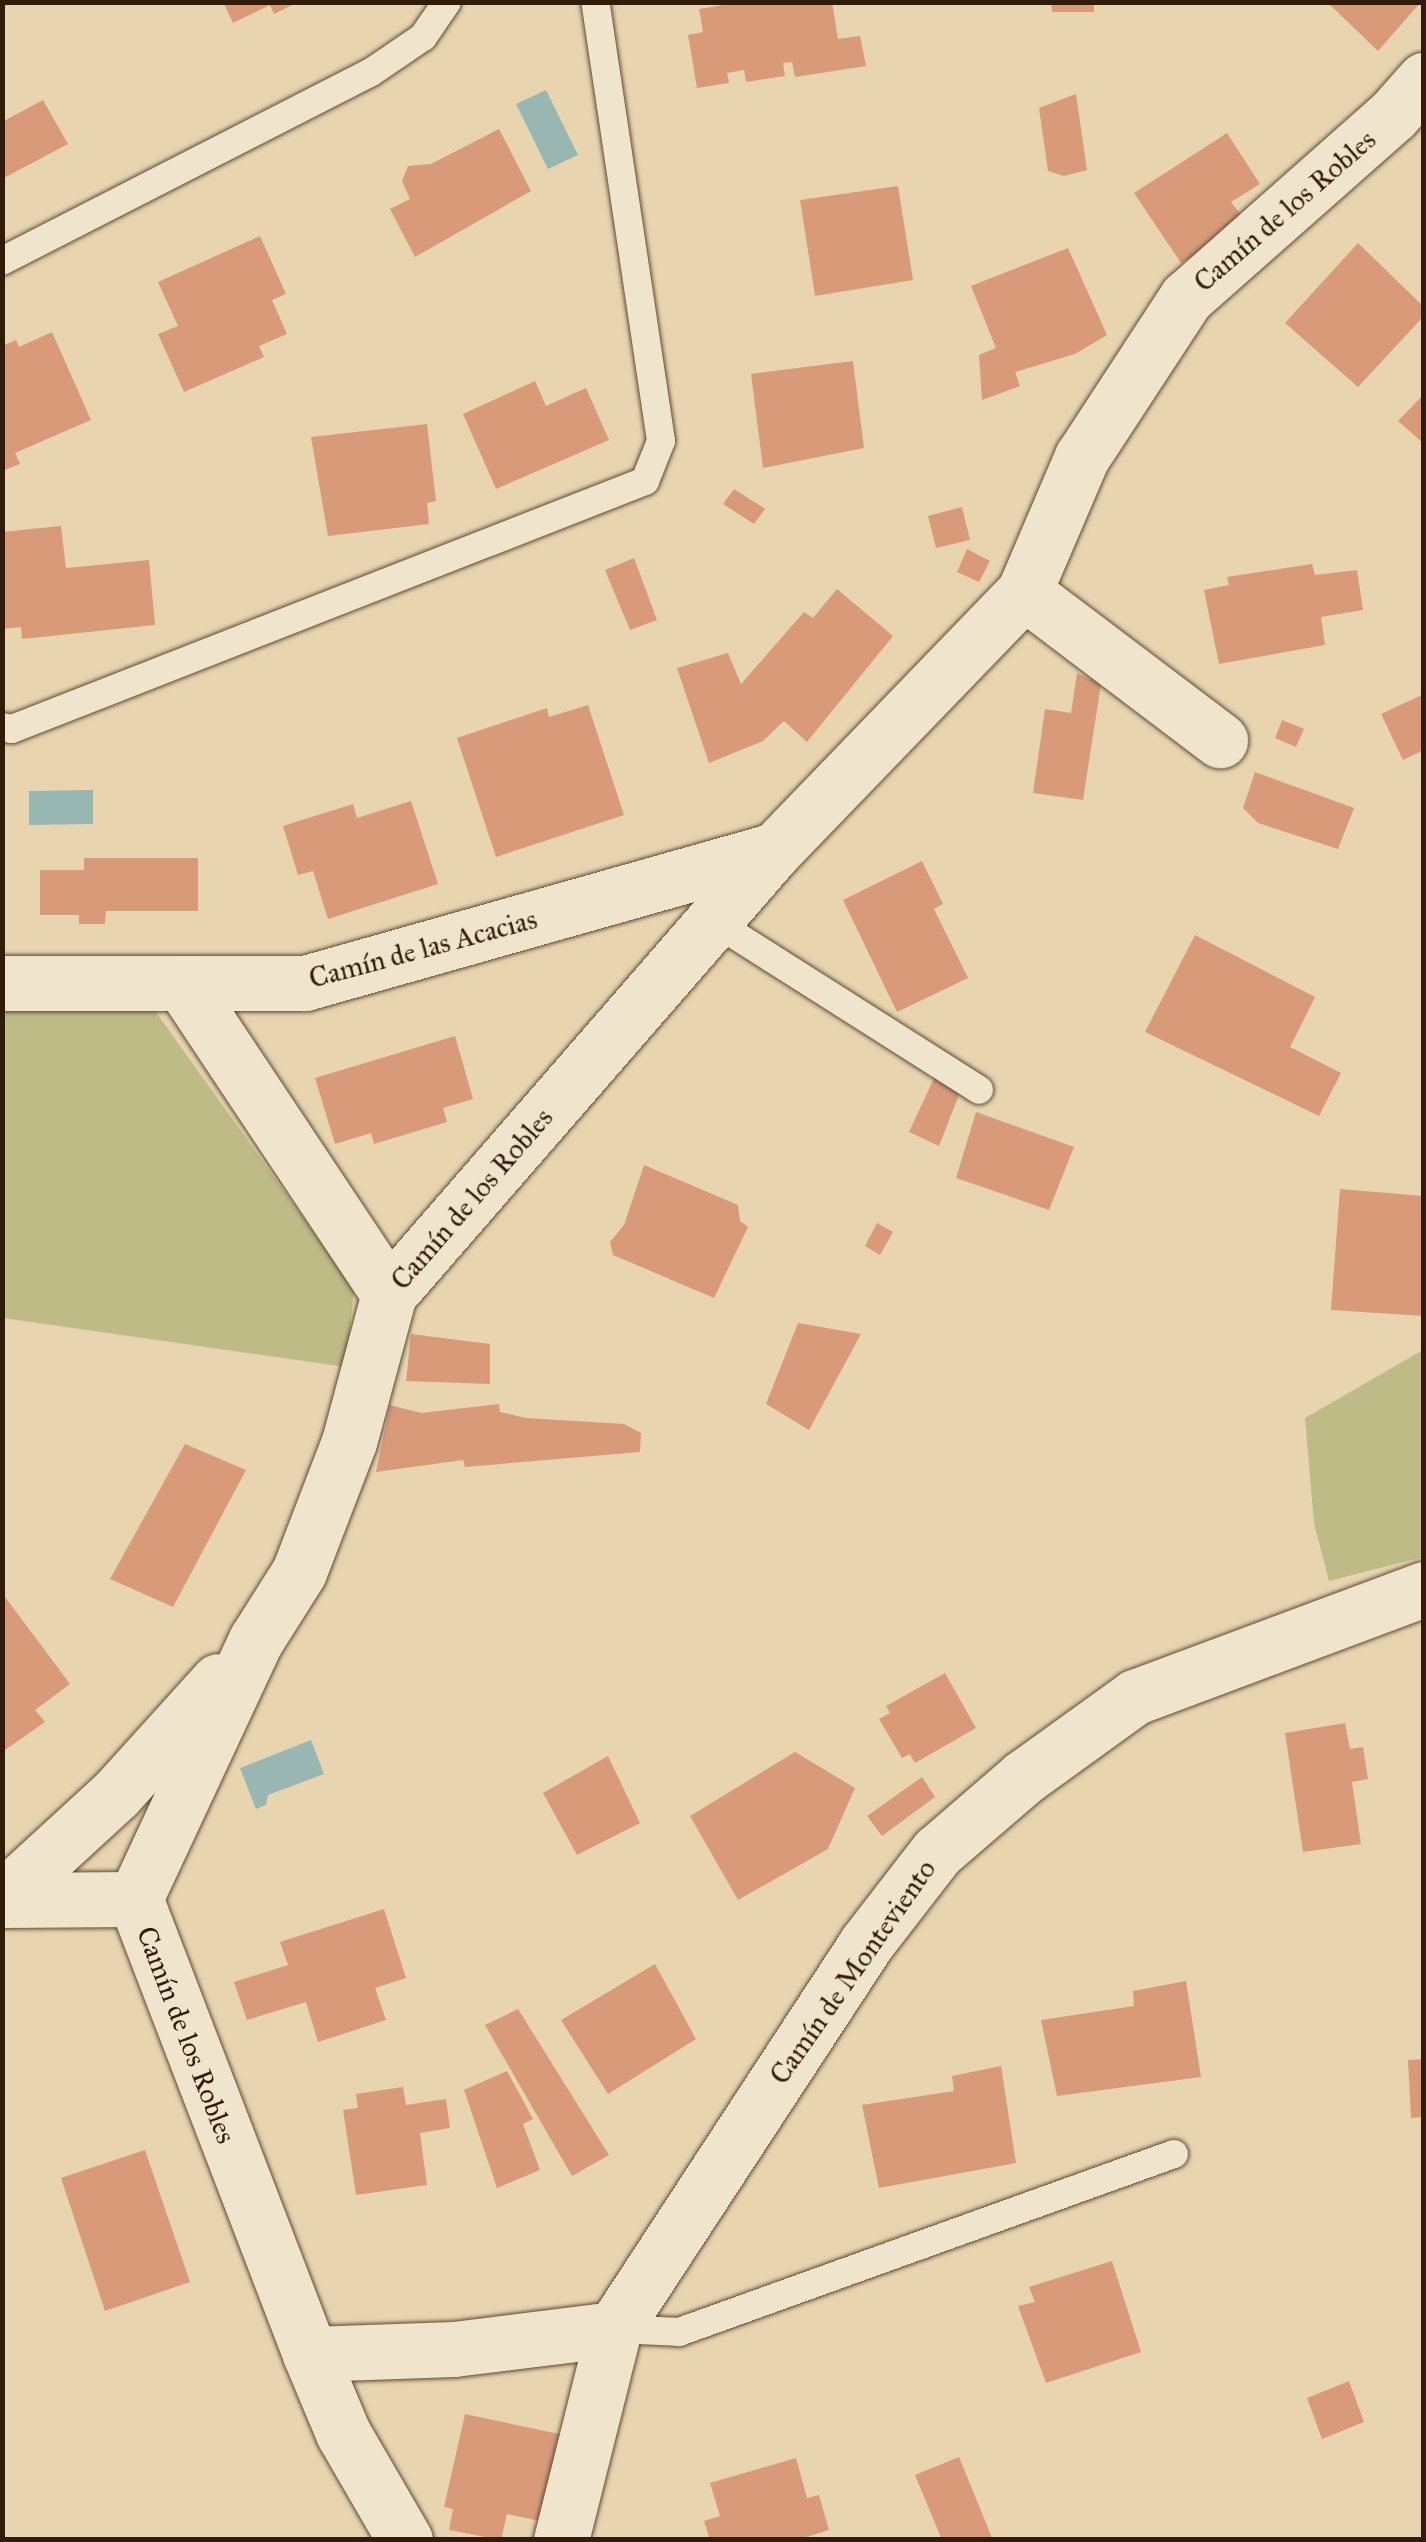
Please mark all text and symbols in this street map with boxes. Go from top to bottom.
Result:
street label: Camín de los Robles [1187,123,1383,299]
street label: Camín de las Acacias [305,902,541,996]
street label: Camín de los Robles [384,1101,560,1297]
street label: Camín de Monteviento [763,1853,943,2091]
street label: Camín de los Robles [129,1922,243,2148]

